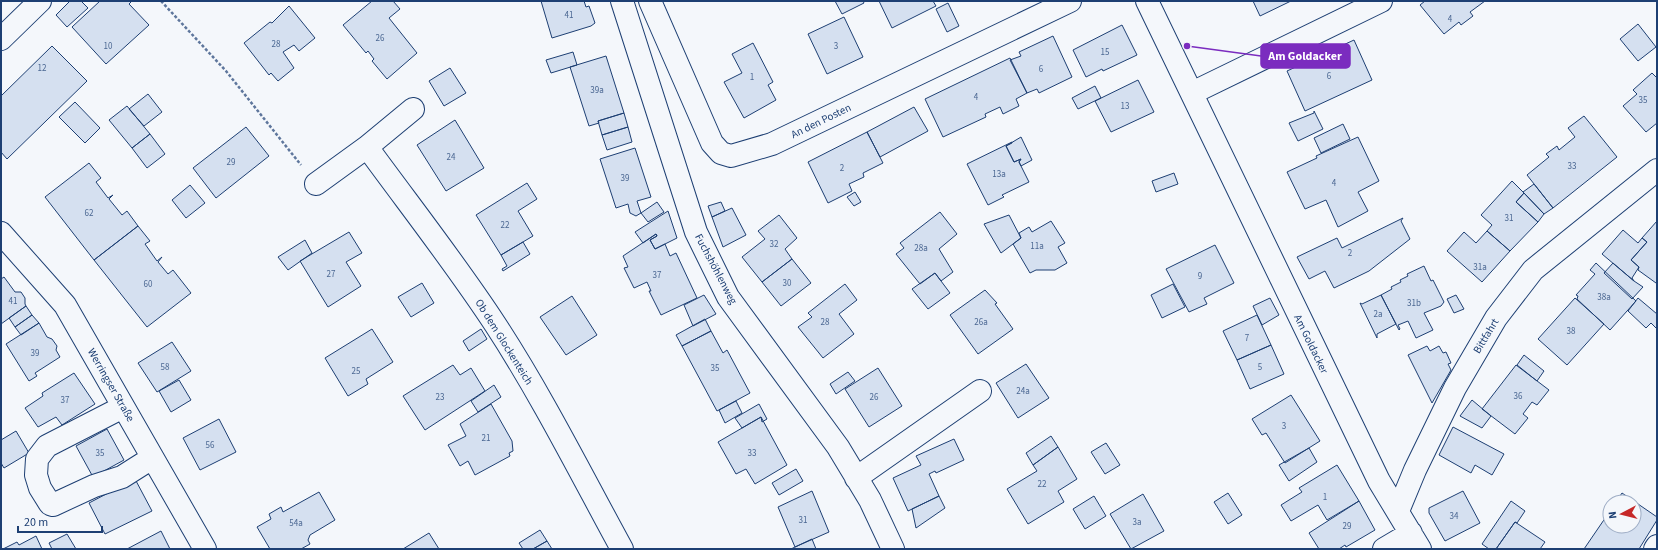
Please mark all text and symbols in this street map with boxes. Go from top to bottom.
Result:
house number: 41 [565,9,573,22]
house number: 4 [1448,13,1453,26]
house number: 26 [376,32,385,45]
house number: 28 [272,38,281,51]
house number: 10 [104,40,113,53]
house number: 3 [834,40,839,53]
callout: Am Goldacker [1261,44,1350,68]
house number: 15 [1101,46,1110,59]
text: Am Goldacker [1267,48,1342,65]
house number: 12 [38,62,47,75]
house number: 6 [1039,63,1044,76]
house number: 6 [1327,70,1332,83]
house number: 1 [750,71,754,84]
house number: 39a [590,84,604,97]
house number: 4 [974,91,979,104]
house number: 35 [1639,94,1648,107]
street label: An den Posten [788,100,854,142]
house number: 13 [1121,100,1130,113]
house number: 24 [447,151,456,164]
house number: 29 [227,156,236,169]
house number: 33 [1568,160,1577,173]
house number: 2 [840,162,845,175]
house number: 13a [992,168,1006,181]
house number: 39 [621,172,630,185]
house number: 4 [1332,177,1337,190]
house number: 62 [85,207,94,220]
house number: 31 [1505,212,1513,225]
house number: 22 [501,219,510,232]
street label: Fuchshöhlenweg [691,231,741,307]
house number: 32 [770,238,779,251]
house number: 11a [1030,240,1044,253]
house number: 28a [914,242,928,255]
house number: 2 [1348,247,1353,260]
house number: 31a [1473,261,1487,274]
house number: 27 [327,268,336,281]
house number: 37 [653,269,662,282]
house number: 9 [1198,270,1203,283]
house number: 30 [783,277,792,290]
house number: 60 [144,278,153,291]
house number: 38a [1597,291,1611,304]
house number: 41 [9,295,17,308]
street label: Ob dem Glockenteich [472,296,536,388]
house number: 31b [1407,297,1421,310]
house number: 2a [1373,308,1383,321]
street label: Am Goldacker [1290,312,1332,376]
street label: Bittfahrt [1470,315,1502,356]
house number: 28 [821,316,830,329]
house number: 26a [974,316,988,329]
house number: 38 [1567,325,1576,338]
house number: 7 [1245,332,1250,345]
street label: Werringser Straße [84,346,138,425]
house number: 39 [31,347,40,360]
house number: 58 [161,361,170,374]
house number: 5 [1258,361,1263,374]
house number: 35 [711,362,720,375]
house number: 25 [352,365,361,378]
house number: 24a [1016,385,1030,398]
house number: 36 [1514,390,1523,403]
house number: 23 [436,391,445,404]
house number: 26 [870,391,879,404]
house number: 37 [61,394,70,407]
house number: 3 [1282,420,1287,433]
house number: 21 [482,432,490,445]
house number: 56 [206,439,215,452]
house number: 35 [96,447,105,460]
house number: 33 [748,447,757,460]
house number: 22 [1038,478,1047,491]
house number: 1 [1323,491,1327,504]
north arrow [1602,494,1642,534]
scale bar [18,508,102,534]
house number: 34 [1450,510,1459,523]
text: N [1605,511,1620,520]
text: 20 m [24,514,48,531]
house number: 31 [799,514,807,527]
house number: 3a [1132,516,1142,529]
house number: 54a [289,517,303,530]
house number: 29 [1343,520,1352,533]

